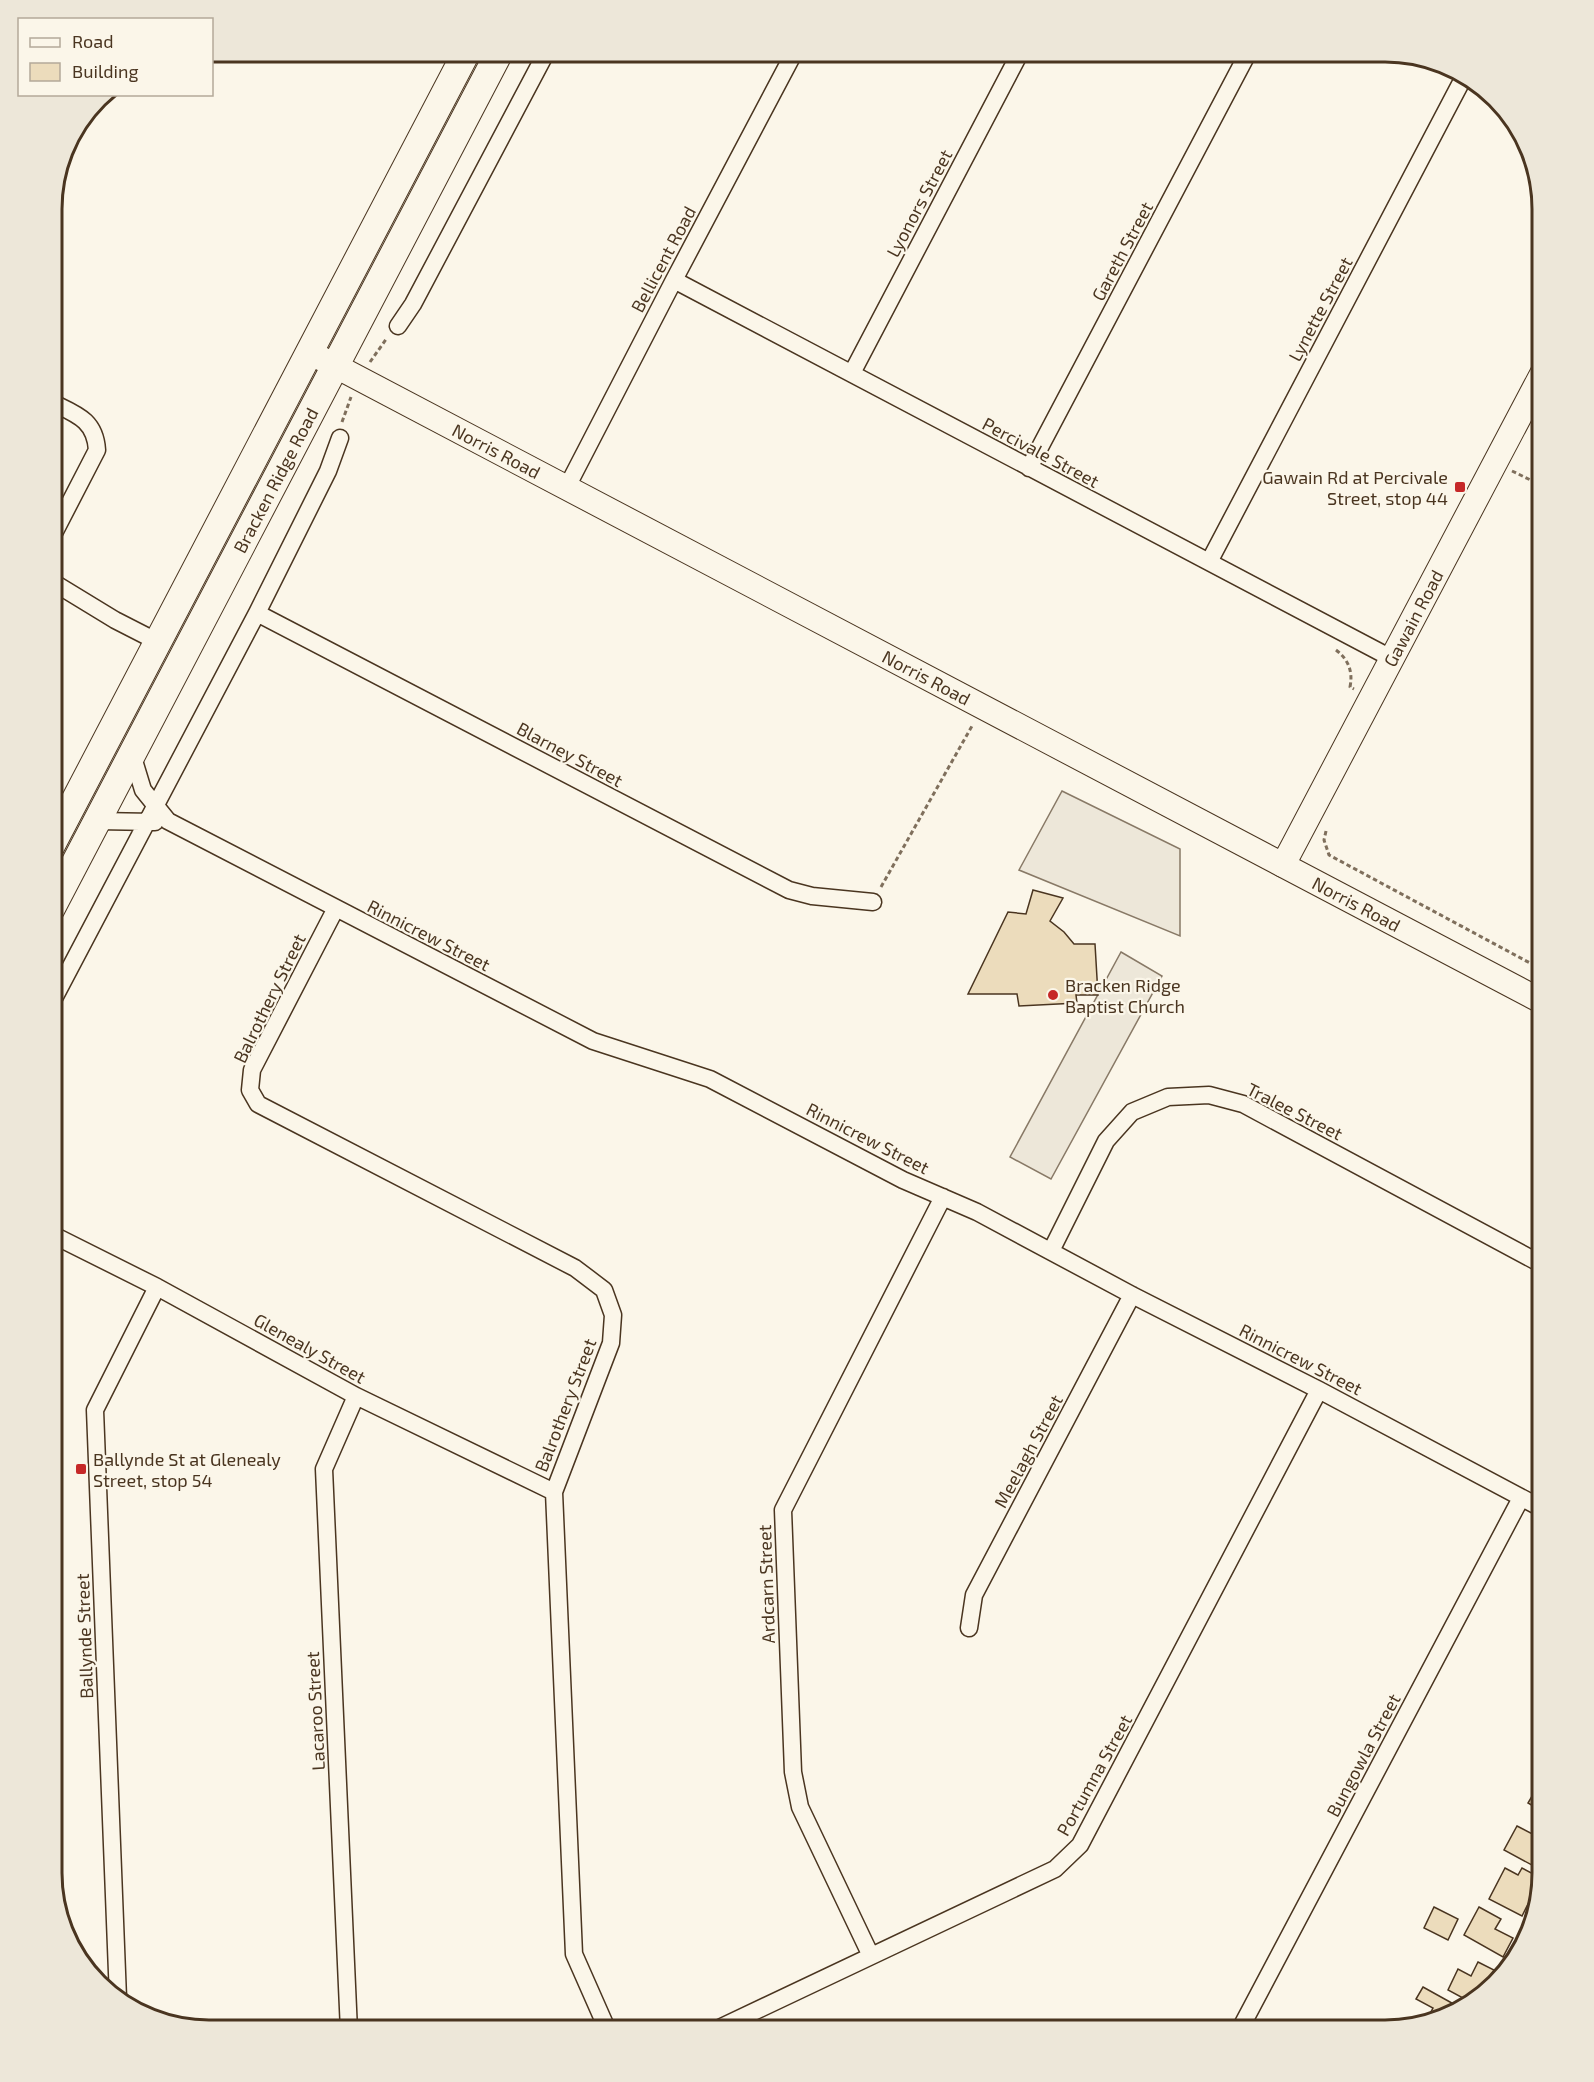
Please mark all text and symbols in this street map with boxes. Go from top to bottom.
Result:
legend [18,18,213,96]
text: Road [72,30,113,52]
text: Building [72,60,139,82]
street label: Lyonors Street [881,145,957,261]
street label: Gareth Street [1087,198,1157,304]
street label: Bellicent Road [626,202,700,316]
street label: Lynette Street [1283,253,1357,365]
street label: Bracken Ridge Road [228,404,323,557]
street label: Percivale Street [979,412,1103,492]
street label: Norris Road [449,419,544,483]
place label: Gawain Rd at Percivale Street, stop 44 [1262,466,1448,509]
marker: Gawain Rd at Percivale Street, stop 44 [1453,480,1467,494]
street label: Gawain Road [1379,566,1448,670]
street label: Norris Road [879,645,974,710]
street label: Blarney Street [513,717,627,791]
street label: Norris Road [1309,872,1404,936]
street label: Rinnicrew Street [364,895,494,975]
street label: Balrothery Street [228,930,310,1066]
place label: Bracken Ridge Baptist Church [1065,974,1185,1017]
marker: Bracken Ridge Baptist Church [1046,988,1060,1002]
street label: Tralee Street [1243,1077,1347,1145]
street label: Rinnicrew Street [803,1098,933,1178]
street label: Glenealy Street [250,1308,370,1388]
street label: Rinnicrew Street [1236,1319,1366,1399]
street label: Balrothery Street [529,1335,601,1475]
street label: Meelagh Street [989,1391,1067,1511]
place label: Ballynde St at Glenealy Street, stop 54 [93,1448,281,1491]
marker: Ballynde St at Glenealy Street, stop 54 [74,1462,88,1476]
street label: Ardcarn Street [753,1524,779,1644]
street label: Ballynde Street [71,1573,97,1699]
street label: Lacaroo Street [301,1651,329,1771]
street label: Bungowla Street [1321,1690,1405,1820]
street label: Portumna Street [1052,1710,1136,1839]

